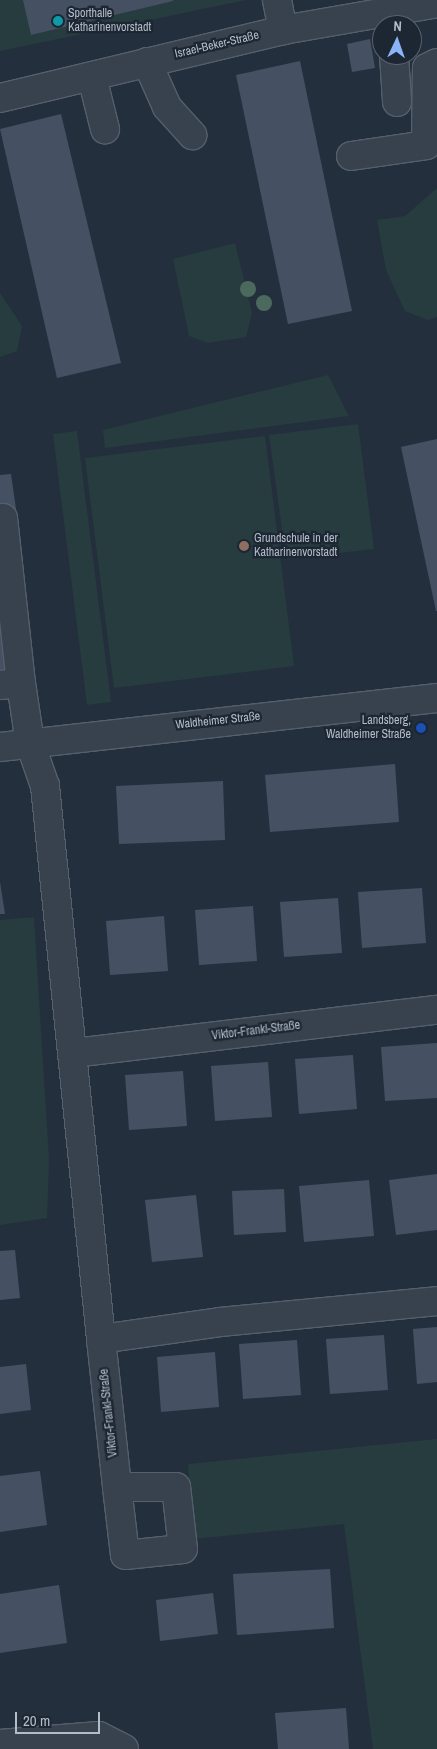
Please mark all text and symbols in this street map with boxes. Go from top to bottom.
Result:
place label: Sporthalle Katharinenvorstadt [68,7,151,35]
marker: Sporthalle Katharinenvorstadt [52,15,64,27]
north arrow [372,15,422,65]
text: N [393,17,402,35]
street label: Israel-Beker-Straße [174,28,260,62]
place label: Grundschule in der Katharinenvorstadt [254,532,338,560]
marker: Grundschule in der Katharinenvorstadt [238,540,250,552]
street label: Waldheimer Straße [175,709,261,733]
place label: Landsberg, Waldheimer Straße [326,714,411,742]
marker: Landsberg, Waldheimer Straße [415,722,427,734]
street label: Viktor-Frankl-Straße [211,1018,301,1044]
street label: Viktor-Frankl-Straße [97,1368,121,1458]
scale bar [18,1702,102,1734]
text: 20 m [23,1710,50,1731]

